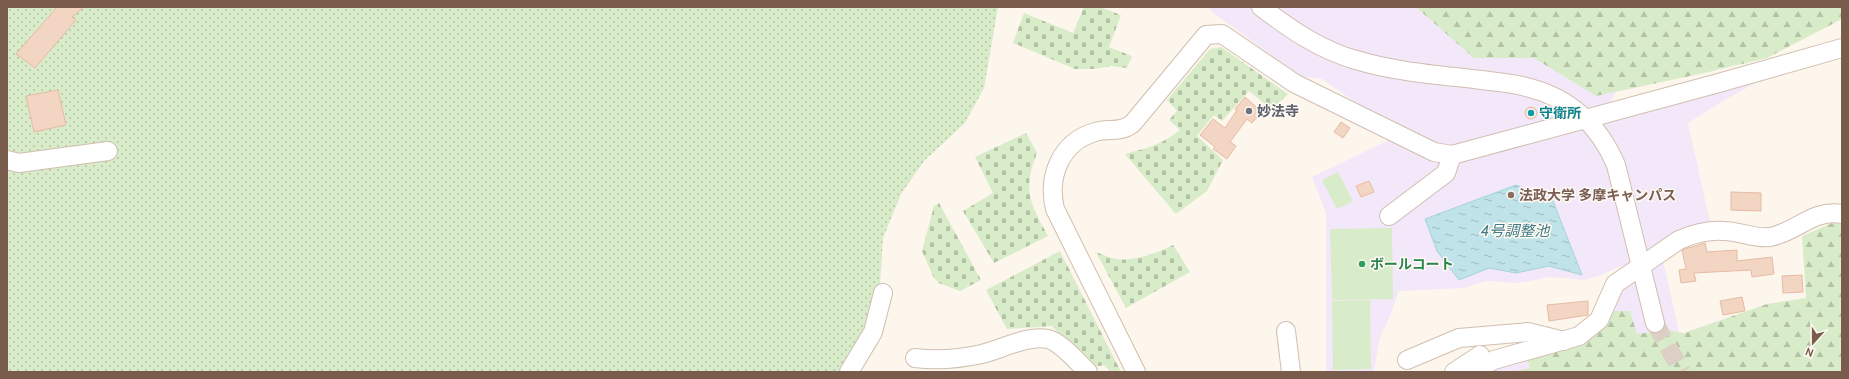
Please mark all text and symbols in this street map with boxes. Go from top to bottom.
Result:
place label: 妙法寺 [1257,102,1299,120]
place label: 守衛所 [1539,104,1581,122]
marker: 妙法寺 [1244,106,1254,116]
marker: 守衛所 [1526,108,1536,118]
place label: 法政大学 多摩キャンパス [1519,186,1676,204]
marker: 法政大学 多摩キャンパス [1506,190,1516,200]
water label: 4号調整池 [1480,222,1551,240]
place label: ボールコート [1370,255,1454,273]
marker: ボールコート [1357,259,1367,269]
north arrow [1793,323,1833,363]
text: N [1803,344,1816,360]

